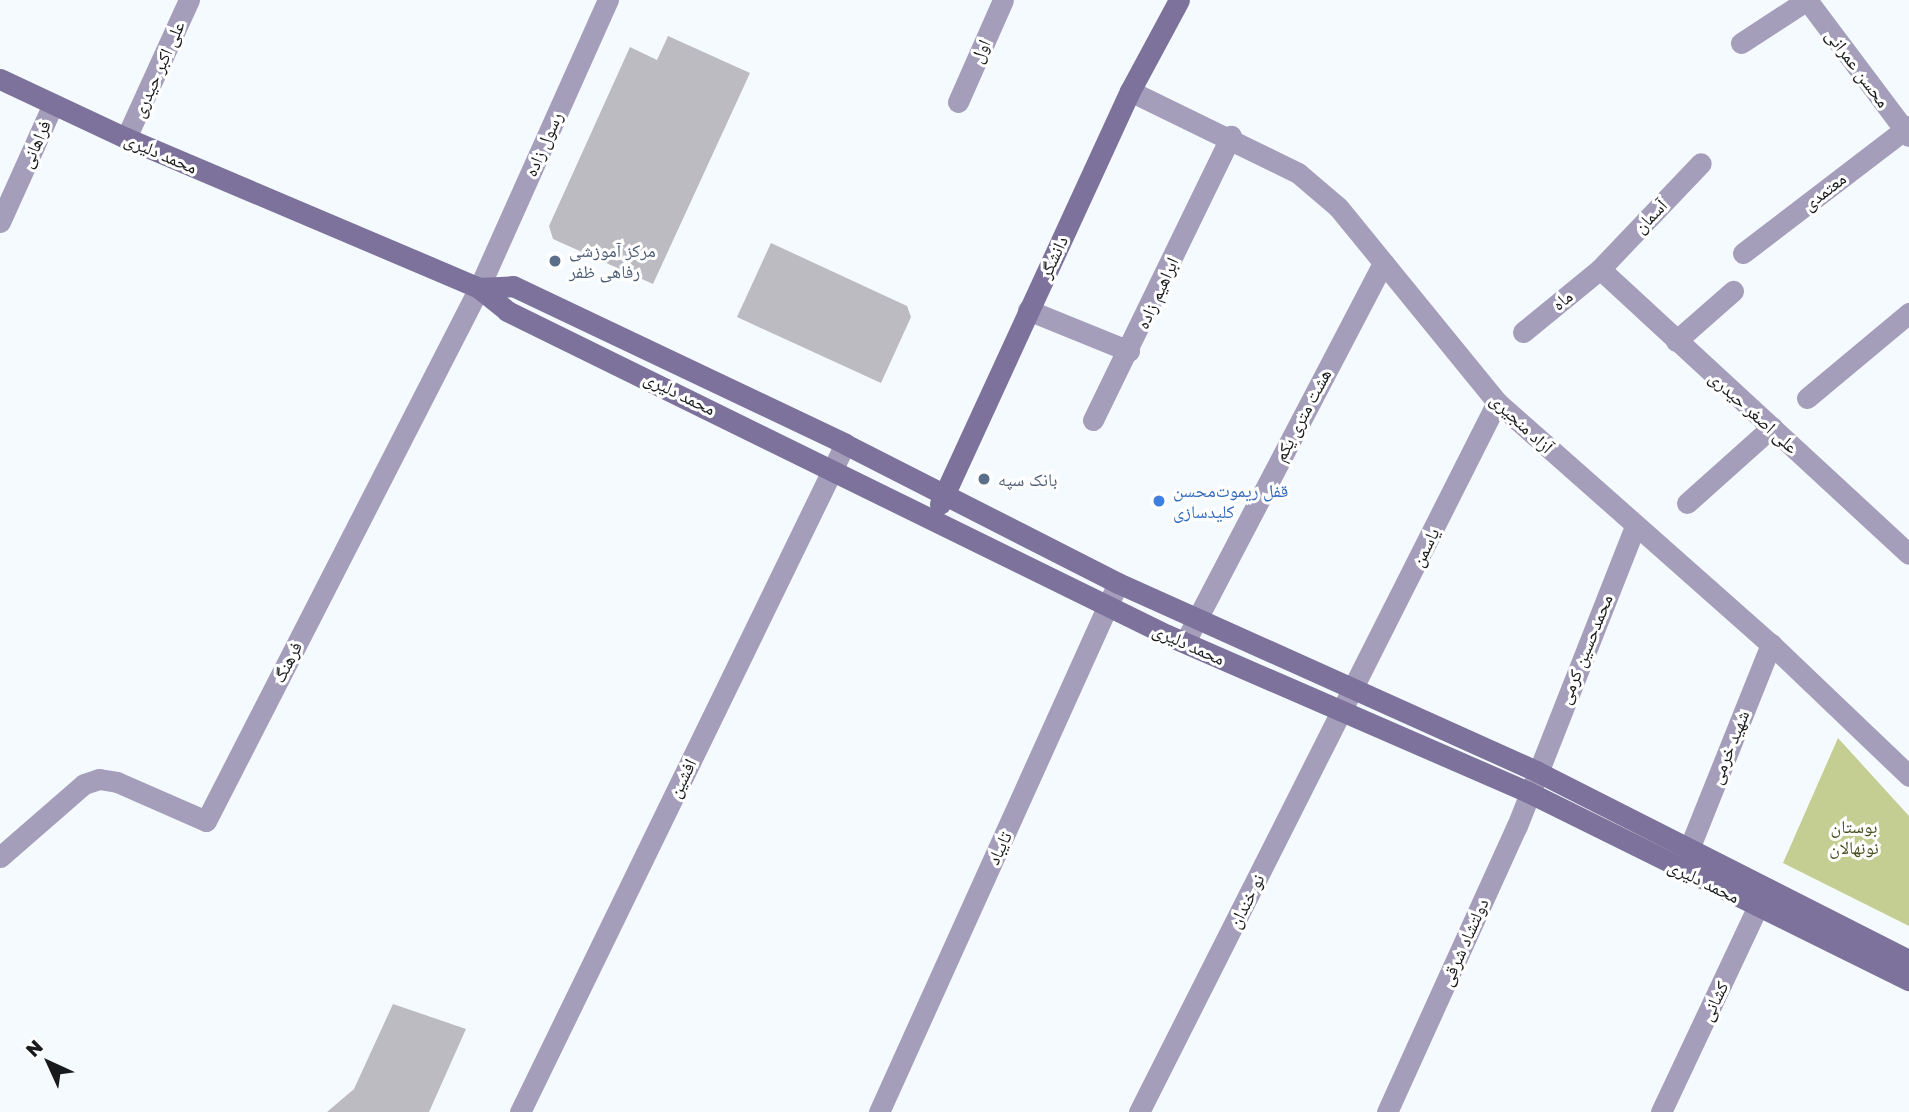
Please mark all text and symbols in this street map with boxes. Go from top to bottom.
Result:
street label: علی اکبر حیدری [127,17,189,121]
street label: محسن عمرانی [1822,25,1894,111]
street label: اول [965,36,995,66]
street label: رسول زاده [519,108,567,180]
street label: فراهانی [15,117,55,171]
street label: محمد دلیری [121,128,201,178]
street label: معتمدی [1798,167,1850,215]
street label: آسمان [1629,195,1671,237]
street label: دانشگر [1034,232,1072,282]
place label: مرکز آموزشی رفاهی ظفر [569,240,656,282]
marker: مرکز آموزشی رفاهی ظفر [547,253,563,269]
street label: ابراهیم زاده [1131,254,1183,332]
street label: ماه [1547,285,1577,315]
street label: هشت متری یکم [1269,365,1335,465]
street label: محمد دلیری [641,366,719,420]
street label: علی اصغر حیدری [1705,366,1803,458]
street label: آزاد منجیری [1486,389,1558,457]
place label: بانک سپه [998,468,1057,490]
marker: بانک سپه [976,471,992,487]
place label: قفل ریموت‌محسن کلیدسازی [1173,480,1288,522]
marker: قفل ریموت‌محسن کلیدسازی [1151,493,1167,509]
street label: یاسمن [1406,524,1444,570]
street label: محمدحسین کرمی [1553,591,1617,707]
street label: محمد دلیری [1150,619,1228,669]
street label: فرهنگ [268,638,306,686]
street label: شهید خرمی [1704,707,1754,787]
street label: افشین [663,755,701,801]
park label: بوستان نونهالان [1829,816,1879,858]
street label: تایباد [982,828,1016,868]
street label: محمد دلیری [1665,854,1743,908]
street label: نو خندان [1223,870,1269,932]
street label: دولتشاد شرقی [1435,895,1493,989]
street label: کشانی [1695,978,1733,1024]
north arrow [14,1028,84,1098]
text: N [21,1035,47,1061]

